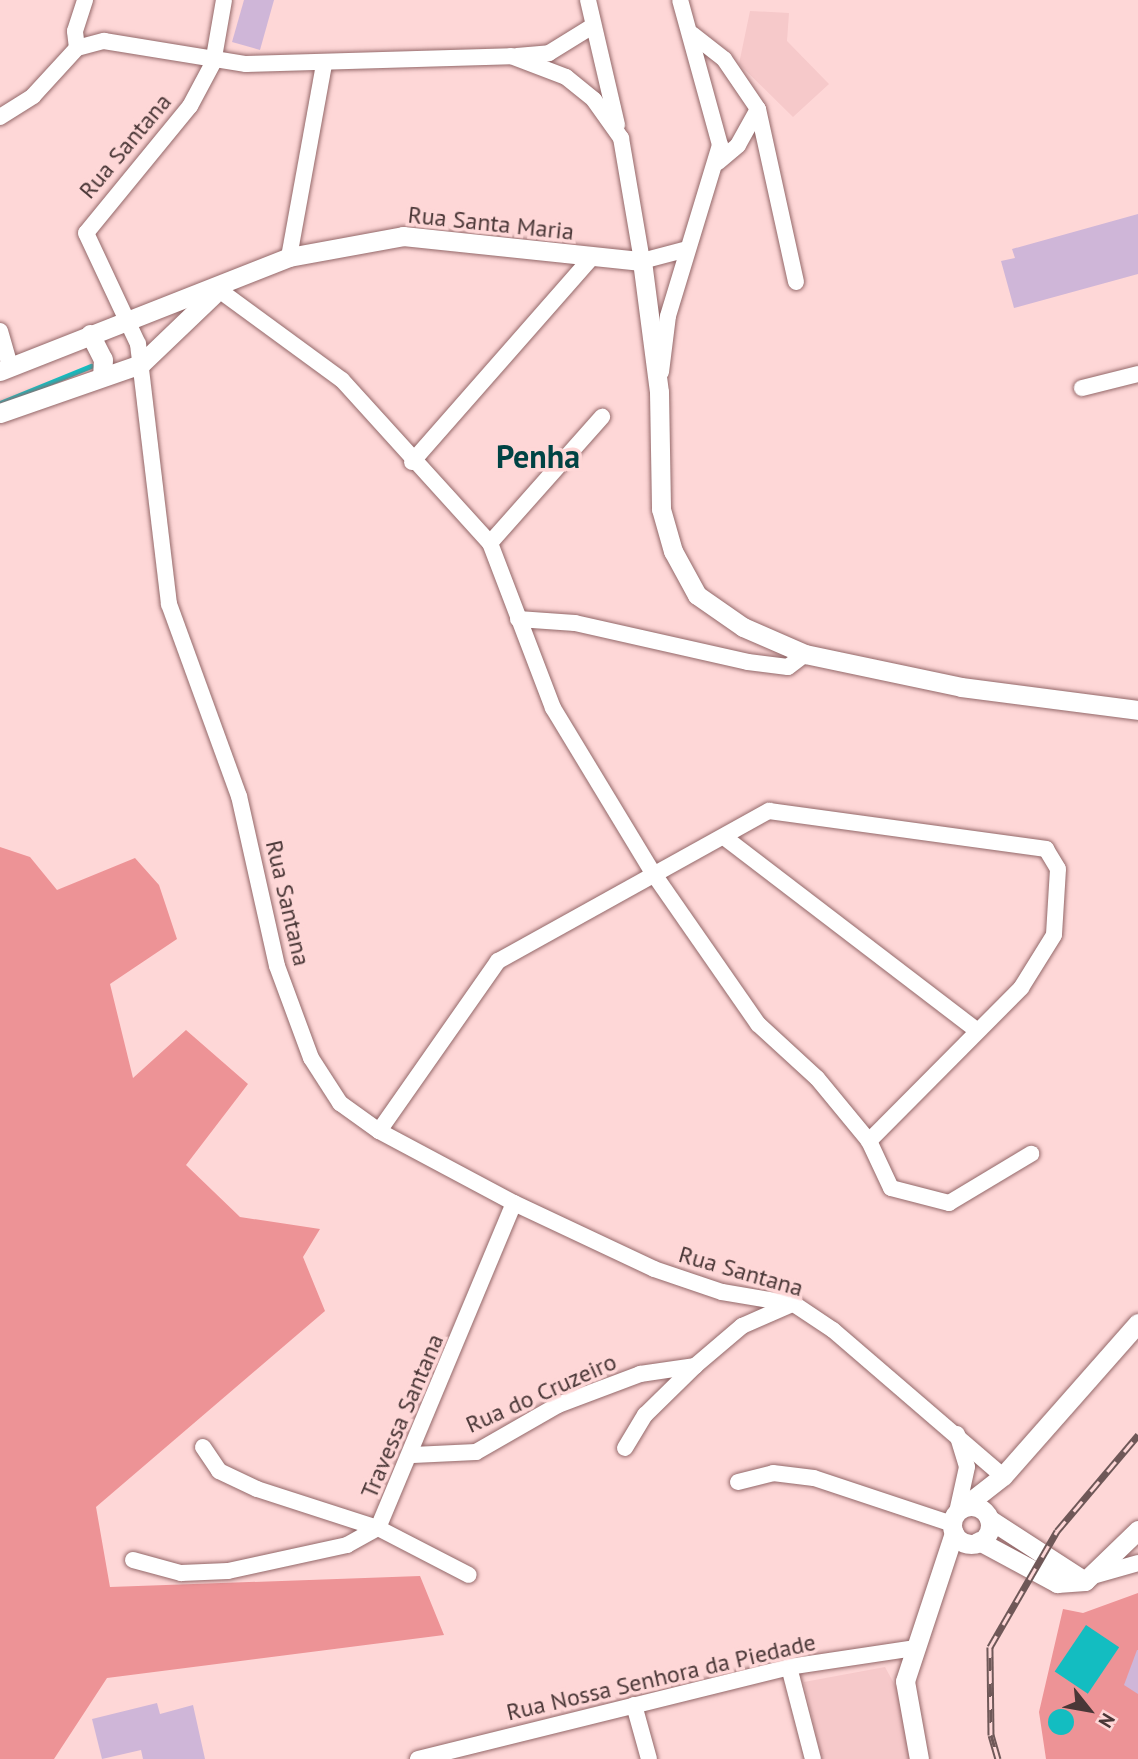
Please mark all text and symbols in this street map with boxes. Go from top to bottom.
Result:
street label: Rua Santana [73,88,177,204]
street label: Rua Santa Maria [407,200,575,246]
district label: Penha [496,437,580,475]
street label: Rua Santana [260,837,316,969]
street label: Rua Santana [675,1239,807,1303]
street label: Travessa Santana [354,1329,450,1503]
street label: Rua do Cruzeiro [461,1347,621,1439]
street label: Rua Nossa Senhora da Piedade [504,1627,818,1727]
north arrow [1054,1675,1124,1745]
text: N [1094,1709,1121,1732]

